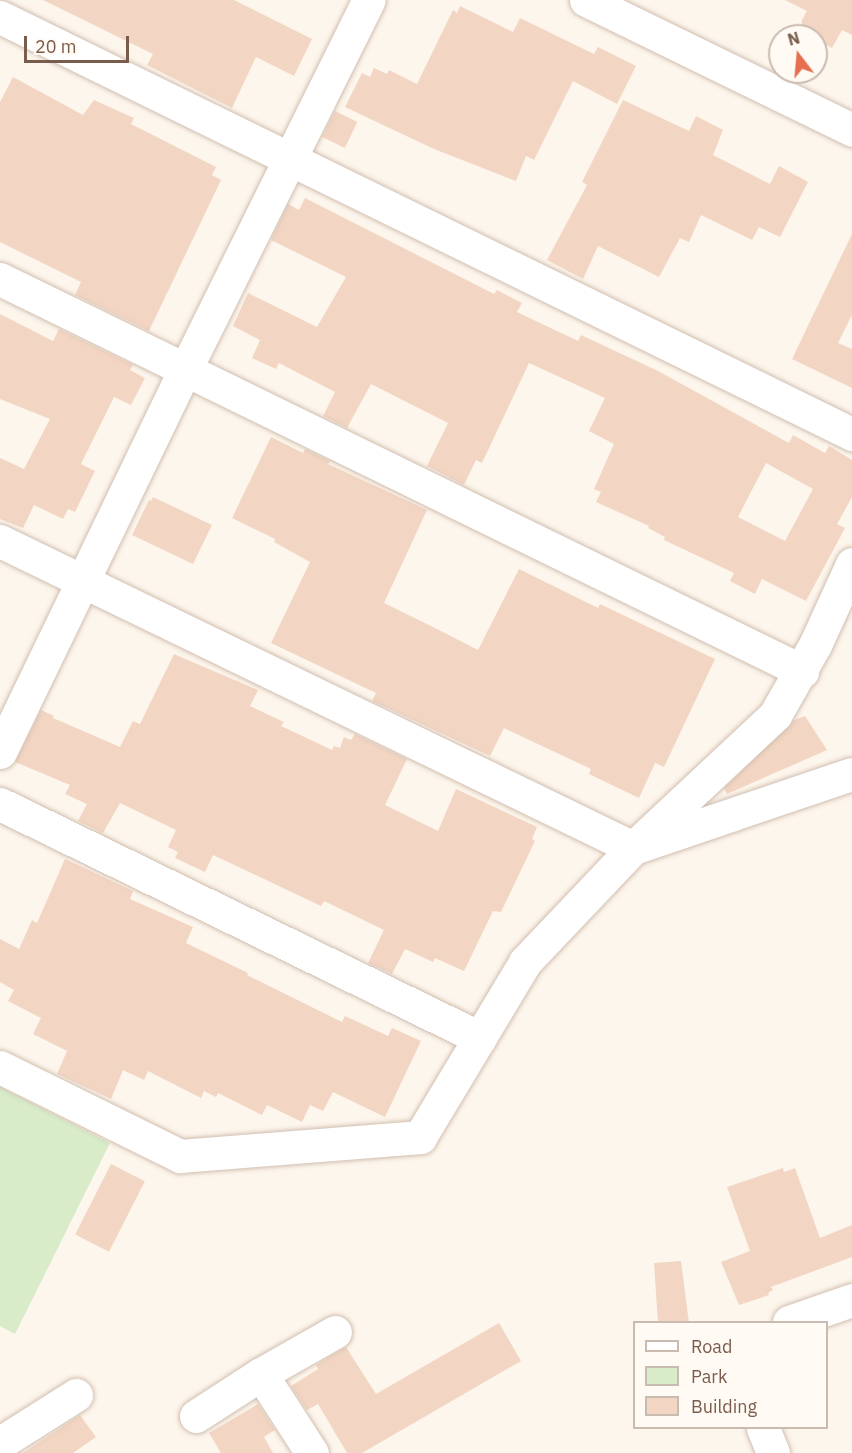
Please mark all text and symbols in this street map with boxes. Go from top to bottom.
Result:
scale bar [27,24,132,62]
north arrow [768,24,828,84]
text: N [785,27,802,50]
text: 20 m [35,35,77,58]
legend [633,1321,828,1429]
text: Road [691,1335,732,1358]
text: Park [691,1365,727,1388]
text: Building [691,1395,757,1418]

